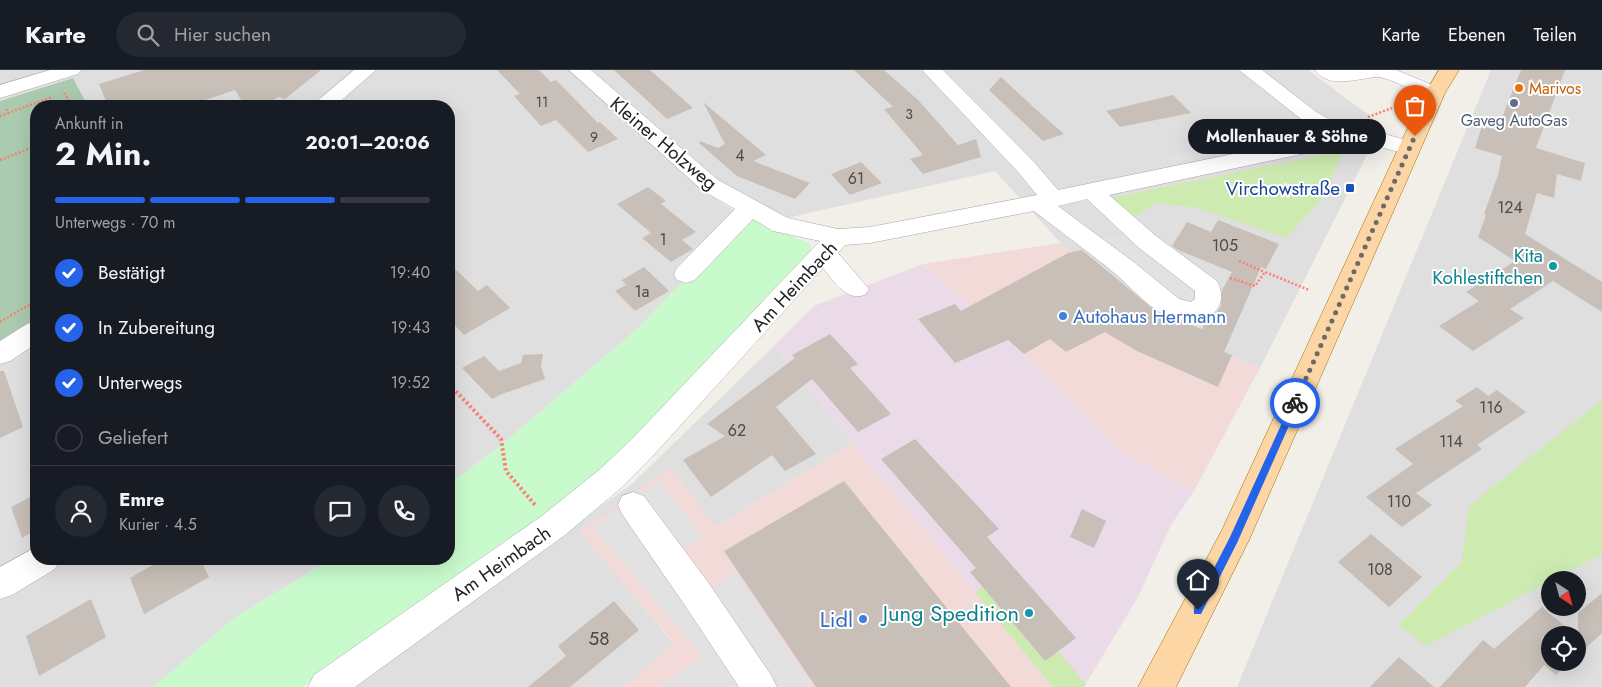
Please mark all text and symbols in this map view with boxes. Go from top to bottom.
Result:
search box [116,12,466,57]
text: Karte [25,17,86,52]
icon: search [134,21,162,49]
text: Hier suchen [174,21,271,48]
text: Karte [1381,22,1420,48]
text: Ebenen [1448,22,1506,48]
text: Teilen [1534,22,1577,48]
place label: Marivos [1529,77,1581,100]
marker: Marivos [1513,82,1525,94]
pin [1394,85,1436,136]
street label: Kleiner Holzweg [604,90,723,196]
house number: 11 [536,92,548,112]
icon: bag [1401,92,1429,120]
marker: Gaveg AutoGas [1508,97,1520,109]
house number: 3 [905,104,913,124]
place label: Gaveg AutoGas [1461,109,1567,132]
text: Ankunft in [55,112,123,135]
callout: Mollenhauer & Söhne [1188,118,1385,154]
text: Mollenhauer & Söhne [1206,125,1368,148]
house number: 9 [590,127,598,147]
text: 20:01–20:06 [305,129,430,156]
text: 2 Min. [55,131,152,177]
house number: 4 [735,144,745,167]
house number: 61 [848,167,864,190]
place label: Virchowstraße [1226,175,1340,202]
marker: Virchowstraße [1344,182,1356,194]
house number: 124 [1497,196,1523,219]
text: Unterwegs · 70 m [55,211,176,234]
house number: 1 [659,228,667,251]
house number: 105 [1212,234,1238,257]
street label: Am Heimbach [745,235,844,338]
place label: Kita Kohlestiftchen [1432,242,1543,291]
icon: check [55,259,83,287]
text: Bestätigt [98,259,165,286]
marker: Kita Kohlestiftchen [1547,260,1559,272]
text: 19:40 [390,261,430,284]
house number: 1a [635,280,649,303]
place label: Autohaus Hermann [1073,303,1226,330]
marker: Autohaus Hermann [1057,310,1069,322]
icon: check [55,314,83,342]
text: In Zubereitung [98,314,215,341]
text: 19:43 [391,316,430,339]
icon: check [55,369,83,397]
text: Unterwegs [98,369,182,396]
text: 19:52 [391,371,430,394]
courier [1270,378,1320,428]
icon: bike [1281,389,1309,417]
house number: 116 [1479,396,1503,419]
house number: 62 [728,419,746,442]
text: Geliefert [98,424,168,451]
house number: 114 [1439,430,1463,453]
button: person [55,485,107,537]
button: chat [314,485,366,537]
button: phone [378,485,430,537]
text: Emre [119,486,164,513]
house number: 110 [1387,490,1411,513]
text: Kurier · 4.5 [119,513,197,536]
street label: Am Heimbach [446,519,556,608]
house number: 108 [1367,558,1393,581]
pin [1177,559,1219,610]
icon: home [1184,566,1212,594]
north arrow [1541,571,1586,616]
map controls [1541,571,1586,671]
place label: Jung Spedition [880,597,1019,629]
place label: Lidl [820,603,853,635]
marker: Jung Spedition [1023,607,1035,619]
marker: Lidl [857,613,869,625]
house number: 58 [588,625,610,652]
button: locate [1541,626,1586,671]

